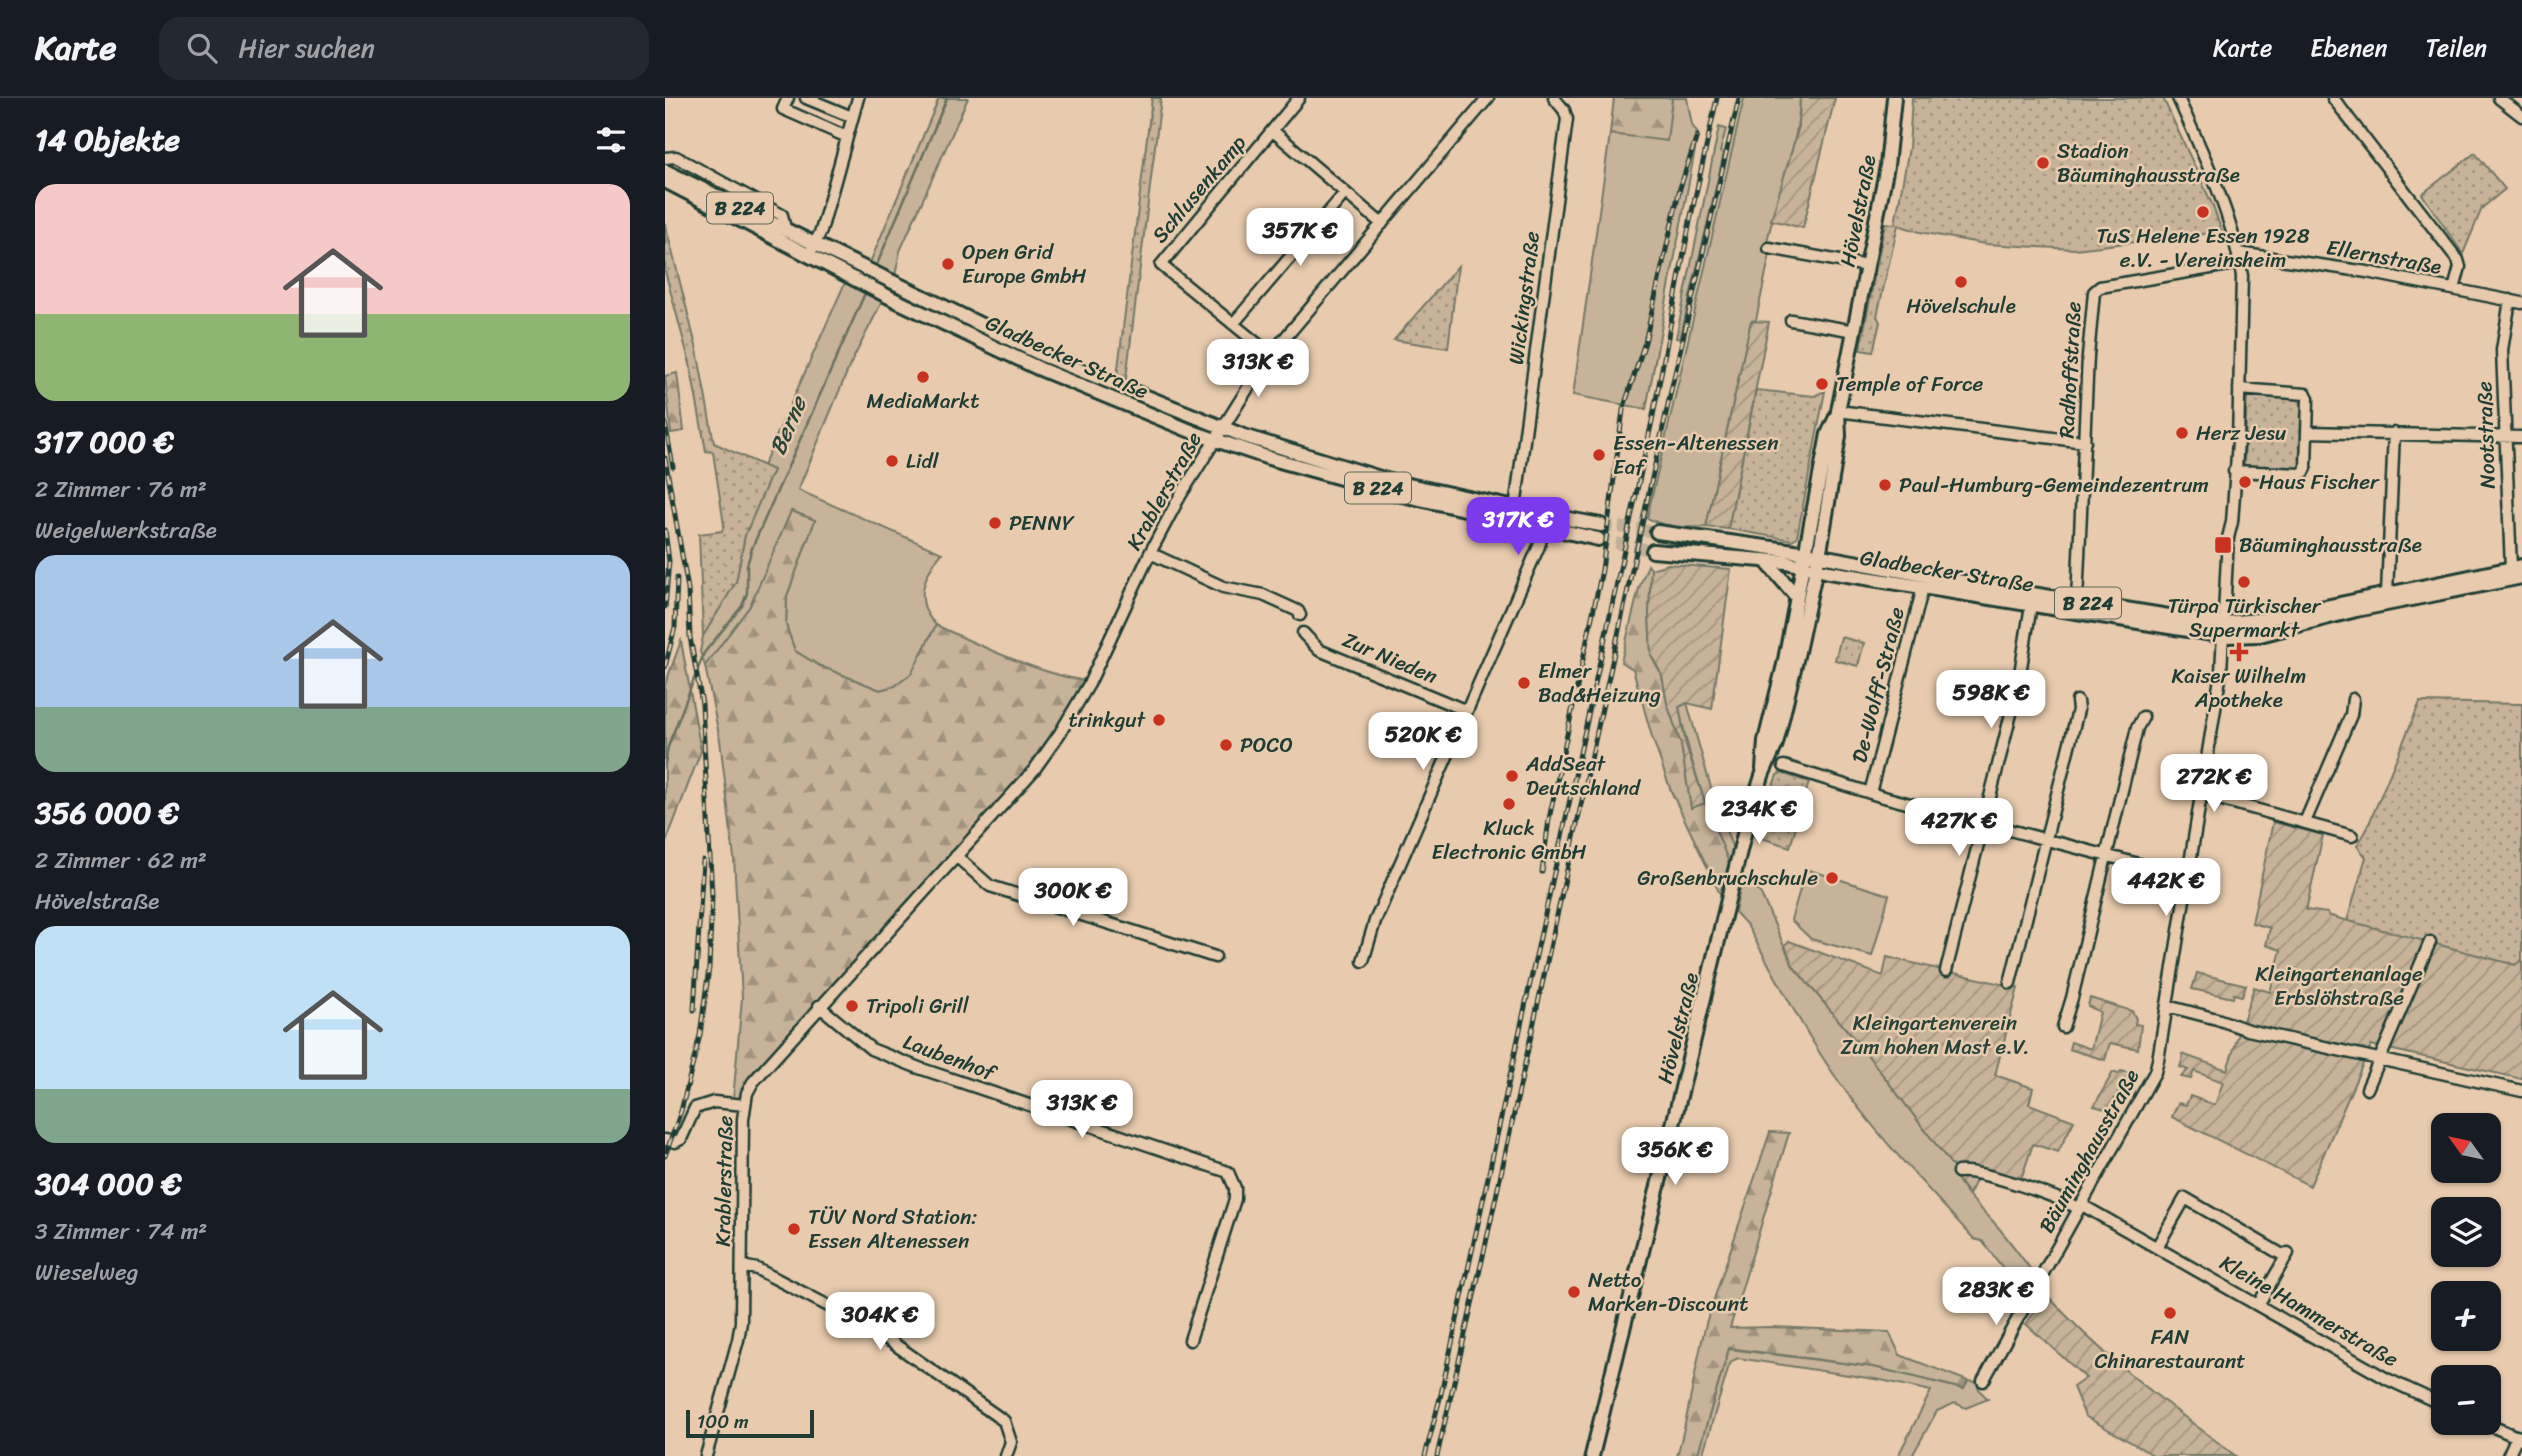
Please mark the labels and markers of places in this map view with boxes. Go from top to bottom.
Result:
place label: Stadion Bäuminghausstraße [2057,132,2240,194]
marker: Stadion Bäuminghausstraße [2035,155,2051,171]
marker: TuS Helene Essen 1928 e.V. - Vereinsheim [2195,204,2211,220]
pin: 357K € [1243,208,1357,268]
place label: TuS Helene Essen 1928 e.V. - Vereinsheim [2096,217,2310,279]
place label: Open Grid Europe GmbH [962,233,1087,295]
marker: Open Grid Europe GmbH [940,256,956,272]
marker: Hövelschule [1953,274,1969,290]
place label: Hövelschule [1906,287,2016,325]
pin: 313K € [1201,340,1315,399]
place label: Temple of Force [1836,365,1983,403]
marker: MediaMarkt [915,369,931,385]
marker: Temple of Force [1814,376,1830,392]
place label: MediaMarkt [867,382,979,420]
place label: Herz Jesu [2196,414,2286,452]
place label: Essen-Altenessen Eaf [1613,424,1779,486]
marker: Herz Jesu [2174,425,2190,441]
place label: Lidl [906,442,940,480]
marker: Essen-Altenessen Eaf [1591,447,1607,463]
marker: Lidl [884,453,900,469]
place label: Haus Fischer [2259,463,2380,501]
place label: Paul-Humburg-Gemeindezentrum [1899,466,2209,504]
marker: Haus Fischer [2237,474,2253,490]
marker: Paul-Humburg-Gemeindezentrum [1877,477,1893,493]
pin: 317K € [1461,498,1575,557]
place label: PENNY [1009,504,1075,542]
marker: PENNY [987,515,1003,531]
place label: Bäuminghausstraße [2239,526,2422,564]
marker: Bäuminghausstraße [2213,535,2233,555]
marker: Türpa Türkischer Supermarkt [2236,574,2252,590]
place label: Türpa Türkischer Supermarkt [2168,587,2322,649]
marker: Kaiser Wilhelm Apotheke [2231,644,2247,660]
place label: Elmer Bad&Heizung [1538,652,1661,714]
place label: Kaiser Wilhelm Apotheke [2172,657,2306,719]
pin: 598K € [1934,670,2048,730]
marker: Elmer Bad&Heizung [1516,675,1532,691]
place label: trinkgut [1069,701,1147,739]
marker: trinkgut [1151,712,1167,728]
pin: 520K € [1366,712,1480,772]
place label: POCO [1240,726,1293,764]
marker: POCO [1218,737,1234,753]
place label: AddSeat Deutschland [1525,745,1642,807]
pin: 272K € [2157,754,2271,814]
marker: AddSeat Deutschland [1504,768,1520,784]
pin: 234K € [1702,786,1816,846]
marker: Kluck Electronic GmbH [1501,796,1517,812]
pin: 427K € [1902,798,2016,858]
place label: Kluck Electronic GmbH [1431,809,1587,871]
pin: 442K € [2109,858,2223,918]
place label: Großenbruchschule [1637,859,1818,897]
pin: 300K € [1016,868,1130,928]
marker: Großenbruchschule [1824,870,1840,886]
place label: Tripoli Grill [866,987,970,1025]
marker: Tripoli Grill [844,998,860,1014]
pin: 313K € [1025,1080,1139,1140]
pin: 356K € [1618,1128,1732,1187]
place label: TÜV Nord Station: Essen Altenessen [808,1198,978,1260]
marker: TÜV Nord Station: Essen Altenessen [786,1221,802,1237]
place label: Netto Marken-Discount [1588,1261,1748,1323]
pin: 283K € [1939,1268,2053,1327]
marker: Netto Marken-Discount [1566,1284,1582,1300]
pin: 304K € [823,1292,937,1352]
marker: FAN Chinarestaurant [2162,1305,2178,1321]
place label: FAN Chinarestaurant [2095,1318,2245,1380]

